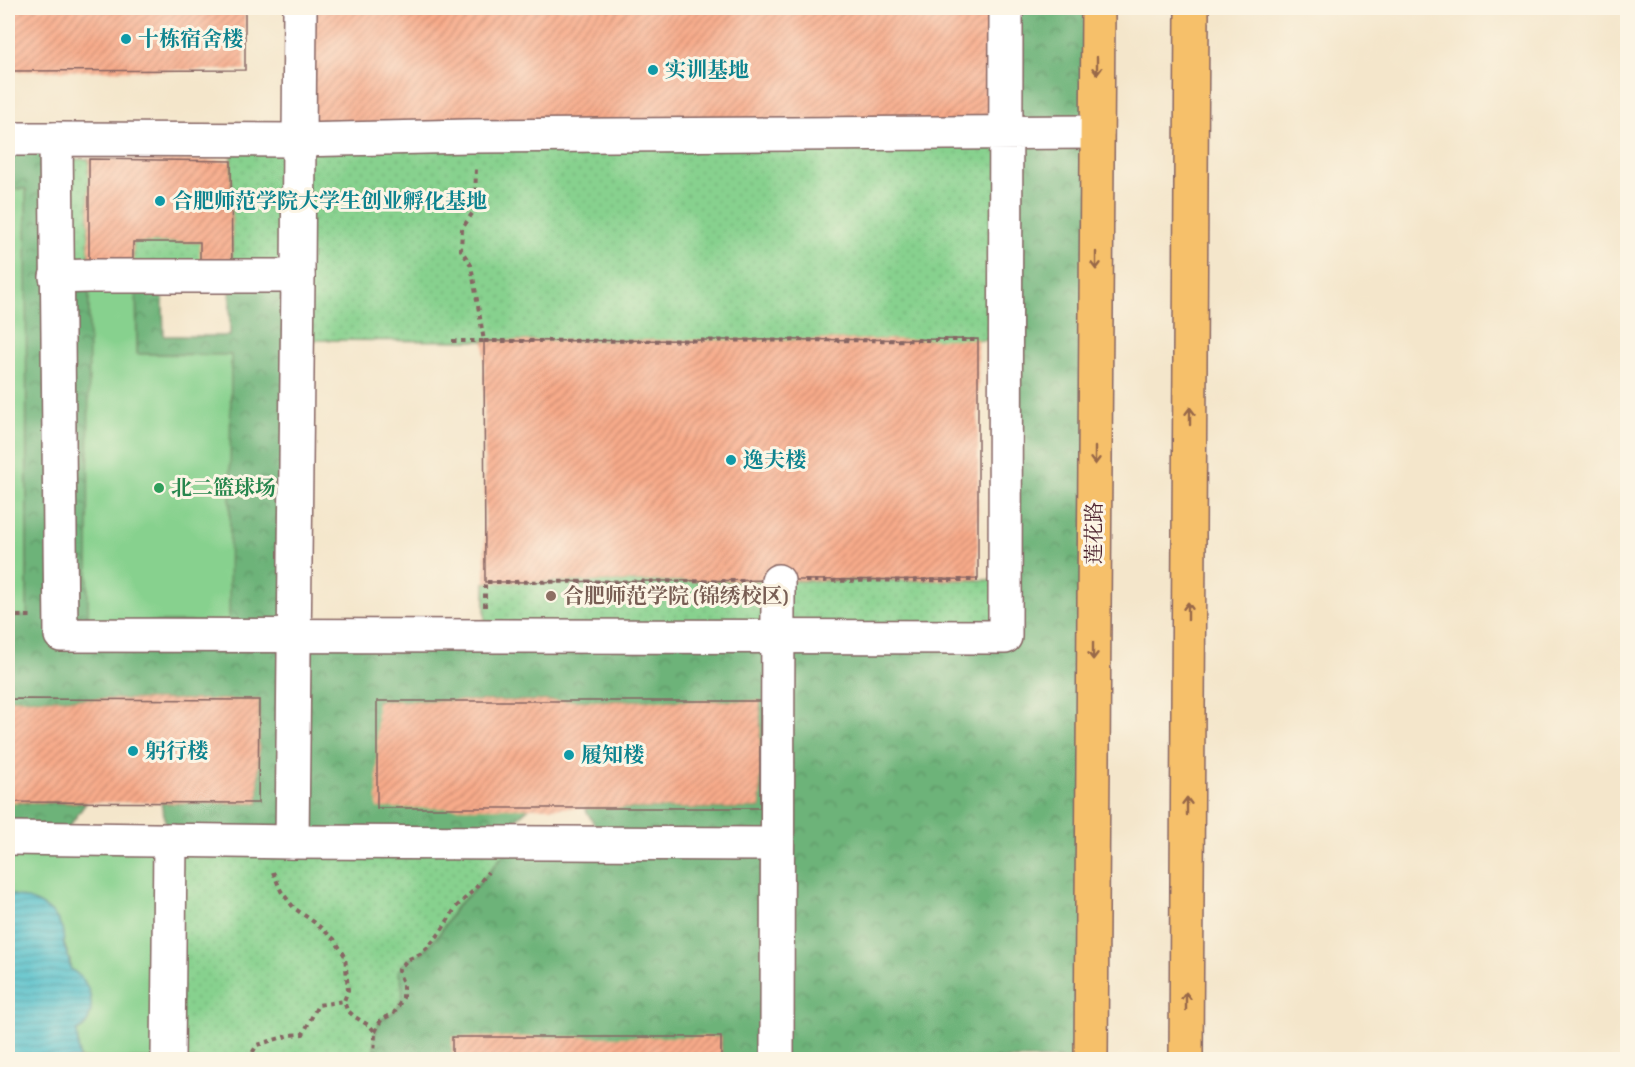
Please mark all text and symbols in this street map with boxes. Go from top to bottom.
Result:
place label: 十栋宿舍楼 [138,25,243,53]
marker: 十栋宿舍楼 [119,32,133,46]
one-way arrow [1091,55,1103,75]
place label: 实训基地 [665,56,749,84]
marker: 实训基地 [646,63,660,77]
place label: 合肥师范学院大学生创业孵化基地 [172,187,487,215]
marker: 合肥师范学院大学生创业孵化基地 [153,194,167,208]
one-way arrow [1090,250,1102,270]
one-way arrow [1184,407,1196,427]
one-way arrow [1089,445,1101,465]
place label: 逸夫楼 [743,446,806,474]
marker: 逸夫楼 [724,453,738,467]
place label: 北二篮球场 [171,474,276,502]
marker: 北二篮球场 [152,481,166,495]
street label: 莲花路 [1080,502,1108,565]
place label: 合肥师范学院 (锦绣校区) [563,582,789,610]
marker: 合肥师范学院 (锦绣校区) [544,589,558,603]
one-way arrow [1183,602,1194,622]
one-way arrow [1088,640,1099,660]
place label: 躬行楼 [145,737,208,765]
place label: 履知楼 [581,741,644,769]
marker: 躬行楼 [126,744,140,758]
marker: 履知楼 [562,748,576,762]
one-way arrow [1181,797,1193,817]
one-way arrow [1180,992,1192,1012]

